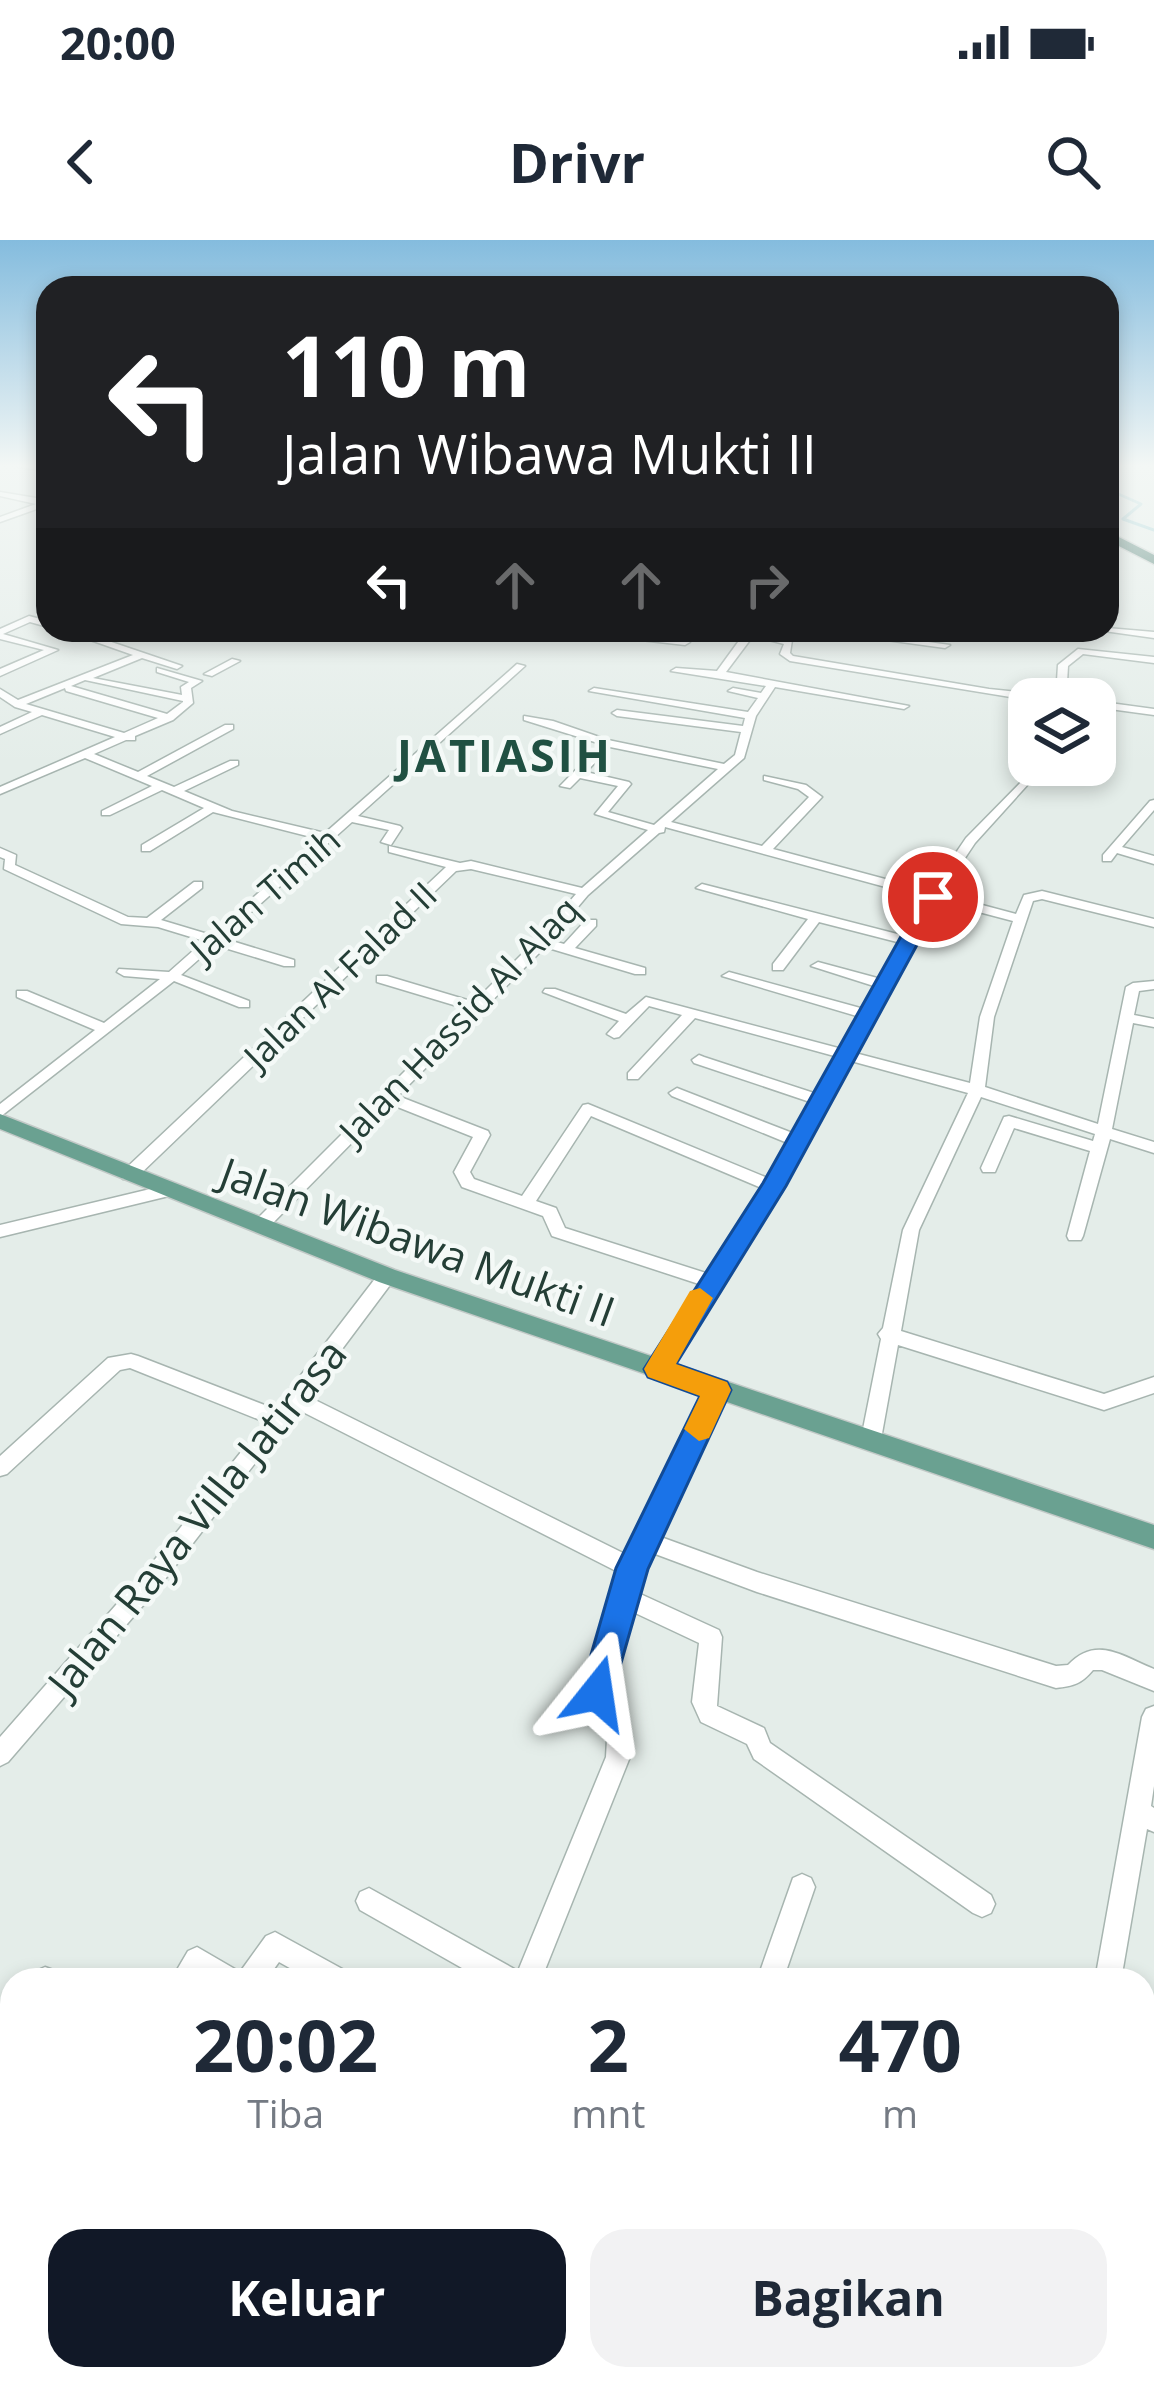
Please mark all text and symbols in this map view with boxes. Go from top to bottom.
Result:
text: 20:00 [60,12,176,73]
text: Drivr [509,125,645,199]
icon: back [48,129,114,195]
icon: search [1040,129,1106,195]
text: 110 m [282,307,530,422]
icon: left [84,324,240,480]
text: Jalan Wibawa Mukti II [282,416,817,490]
icon: left [356,552,422,618]
icon: ahead [482,552,548,618]
icon: ahead [608,552,674,618]
icon: right [734,552,800,618]
map controls [1008,678,1116,786]
button: layers [1008,678,1116,786]
district label: JATIASIH [393,724,613,785]
street label: Jalan Timih [177,815,350,975]
pin [882,846,984,948]
icon: arrive [900,864,966,930]
street label: Jalan Al Falad II [231,870,447,1082]
street label: Jalan Hassid Al Alaq [326,886,590,1157]
street label: Jalan Wibawa Mukti II [209,1142,623,1339]
street label: Jalan Raya Villa Jatirasa [31,1326,358,1711]
position arrow [534,1630,660,1756]
text: 20:02 [193,1995,378,2093]
text: 2 [588,1995,629,2093]
text: 470 [838,1995,962,2093]
text: Tiba [247,2086,324,2139]
text: mnt [571,2086,645,2139]
text: m [882,2086,918,2139]
button: Keluar [48,2229,566,2367]
button: Bagikan [590,2229,1107,2367]

